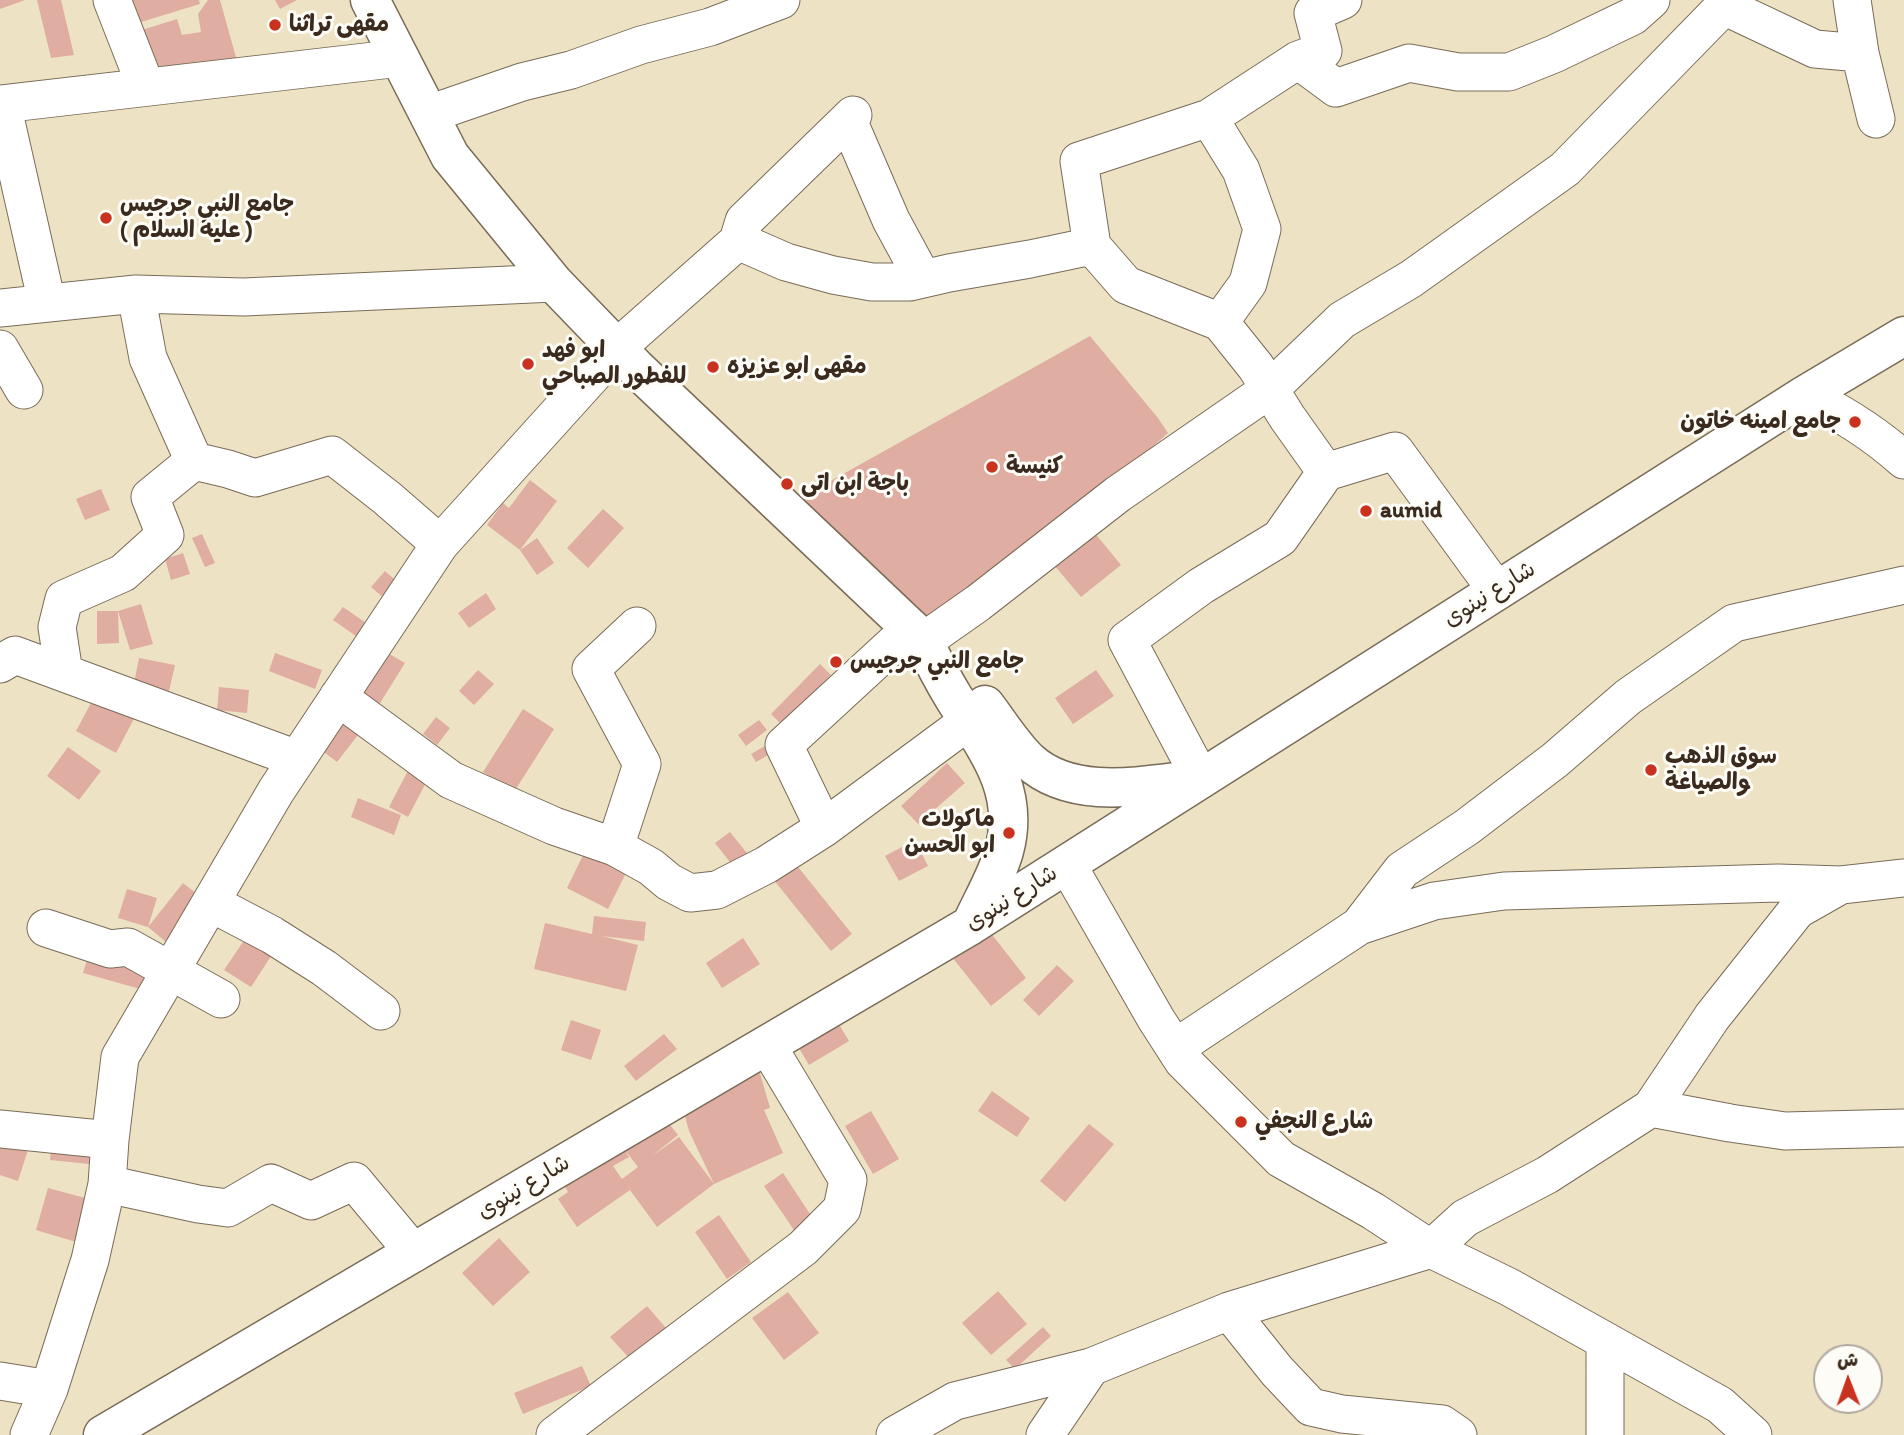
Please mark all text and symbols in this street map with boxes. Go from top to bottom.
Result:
place label: مقهى تراثنا [289,11,389,39]
marker: مقهى تراثنا [267,17,283,33]
place label: جامع النبي جرجيس ( عليه السلام ) [120,191,294,245]
marker: جامع النبي جرجيس ( عليه السلام ) [98,210,114,226]
place label: ابو فهد للفطور الصباحي [542,337,686,391]
place label: مقهى ابو عزيزه [727,353,867,381]
marker: ابو فهد للفطور الصباحي [520,356,536,372]
marker: مقهى ابو عزيزه [705,359,721,375]
place label: جامع امينه خاتون [1680,408,1841,436]
marker: جامع امينه خاتون [1847,414,1863,430]
place label: كنيسة [1006,453,1063,481]
marker: كنيسة [984,459,1000,475]
place label: باجة ابن اتى [801,470,909,498]
marker: باجة ابن اتى [779,476,795,492]
place label: aumid [1380,497,1442,525]
marker: aumid [1358,503,1374,519]
street label: شارع نينوى [1439,556,1541,634]
place label: جامع النبي جرجيس [850,648,1024,676]
marker: جامع النبي جرجيس [828,654,844,670]
place label: سوق الذهب والصياغة [1665,743,1777,797]
marker: سوق الذهب والصياغة [1643,762,1659,778]
place label: ماكولات ابو الحسن [904,806,995,860]
marker: ماكولات ابو الحسن [1001,825,1017,841]
street label: شارع نينوى [961,860,1063,938]
place label: شارع النجفي [1255,1108,1373,1136]
marker: شارع النجفي [1233,1114,1249,1130]
street label: شارع نينوى [473,1150,575,1226]
north arrow [1813,1344,1883,1414]
text: ش [1837,1348,1858,1371]

